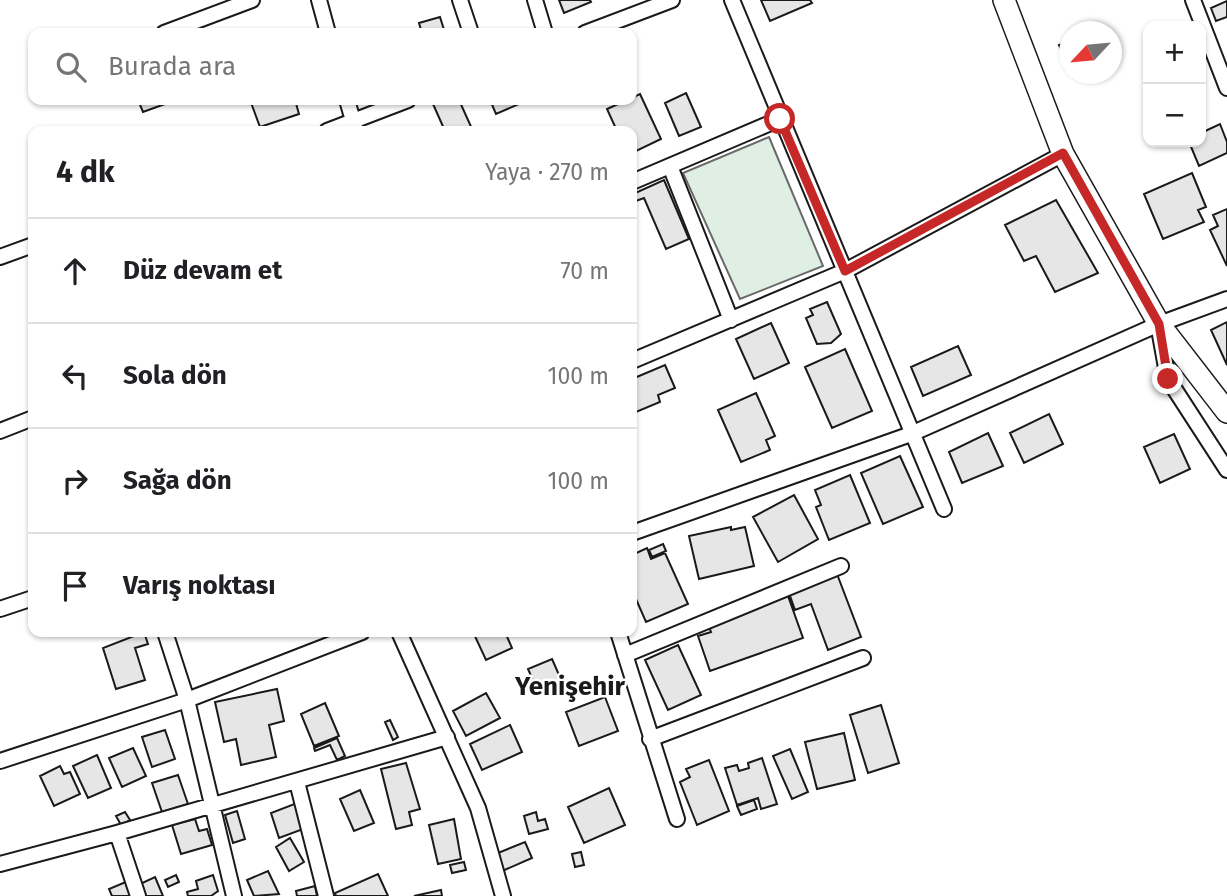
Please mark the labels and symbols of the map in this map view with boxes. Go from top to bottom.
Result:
north arrow [1059,21,1122,84]
route start [764,103,795,134]
route end [1152,363,1183,394]
district label: Yenişehir [514,671,626,702]

